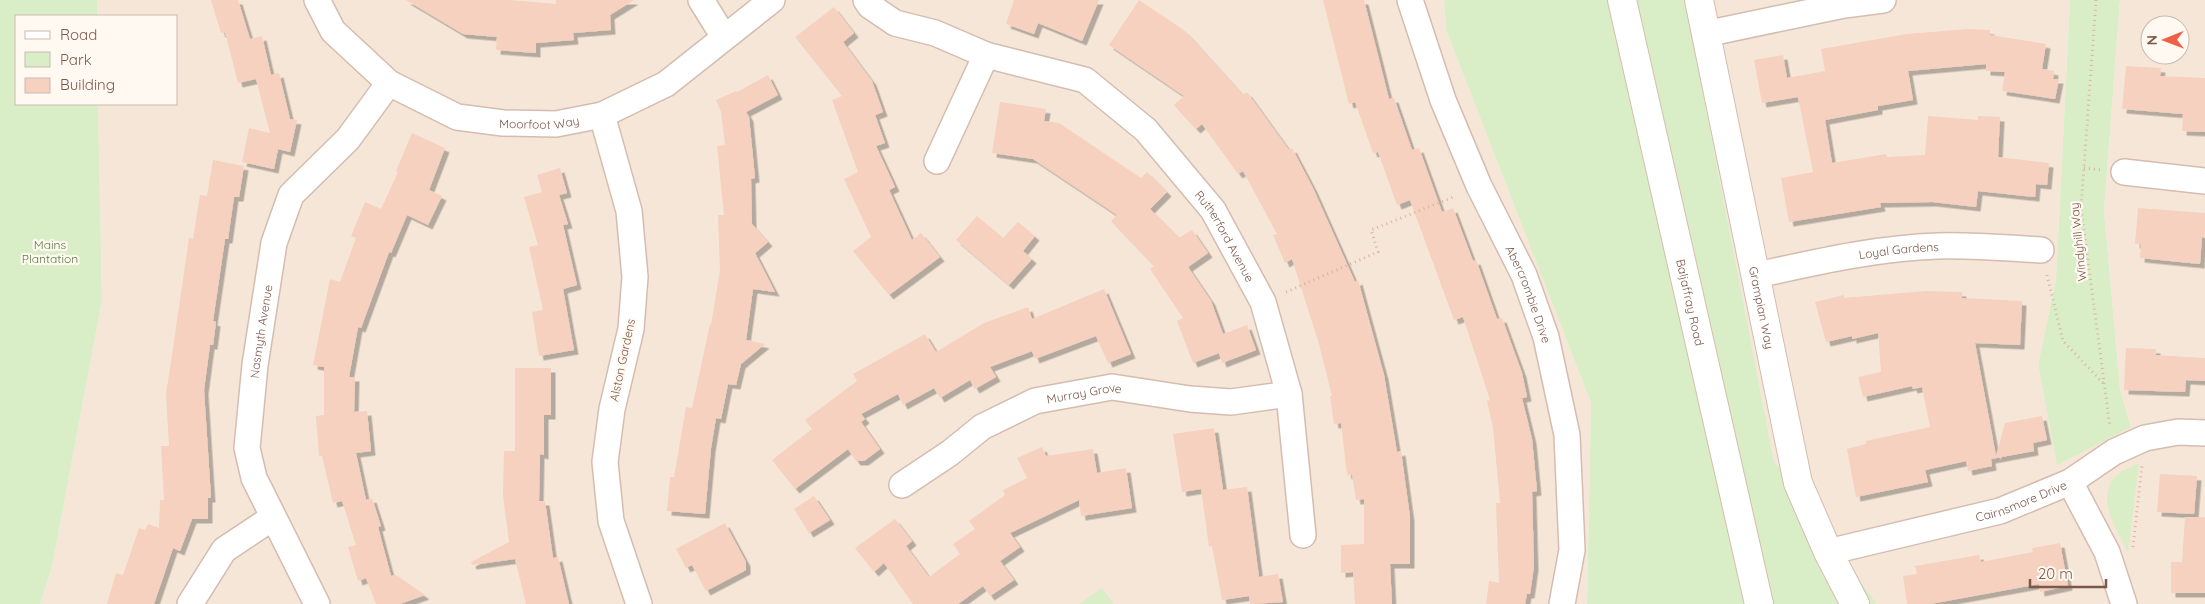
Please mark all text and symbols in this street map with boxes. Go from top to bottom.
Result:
legend [15,15,178,105]
north arrow [2140,15,2190,65]
text: Road [60,25,97,44]
text: N [2143,35,2161,46]
text: Park [60,50,92,69]
text: Building [60,75,115,94]
street label: Moorfoot Way [499,112,580,132]
street label: Rutherford Avenue [1192,187,1258,285]
street label: Windyhill Way [2066,202,2090,282]
park label: Mains Plantation [22,237,78,266]
street label: Loyal Gardens [1857,238,1939,262]
street label: Abercrombie Drive [1503,243,1555,345]
street label: Baljaffray Road [1673,257,1708,347]
street label: Grampian Way [1746,265,1778,350]
street label: Nasmyth Avenue [246,283,275,379]
street label: Alston Gardens [606,317,638,403]
street label: Murray Grove [1045,379,1123,406]
street label: Cairnsmore Drive [1974,477,2069,524]
scale bar [2030,556,2106,588]
text: 20 m [2038,564,2073,583]

